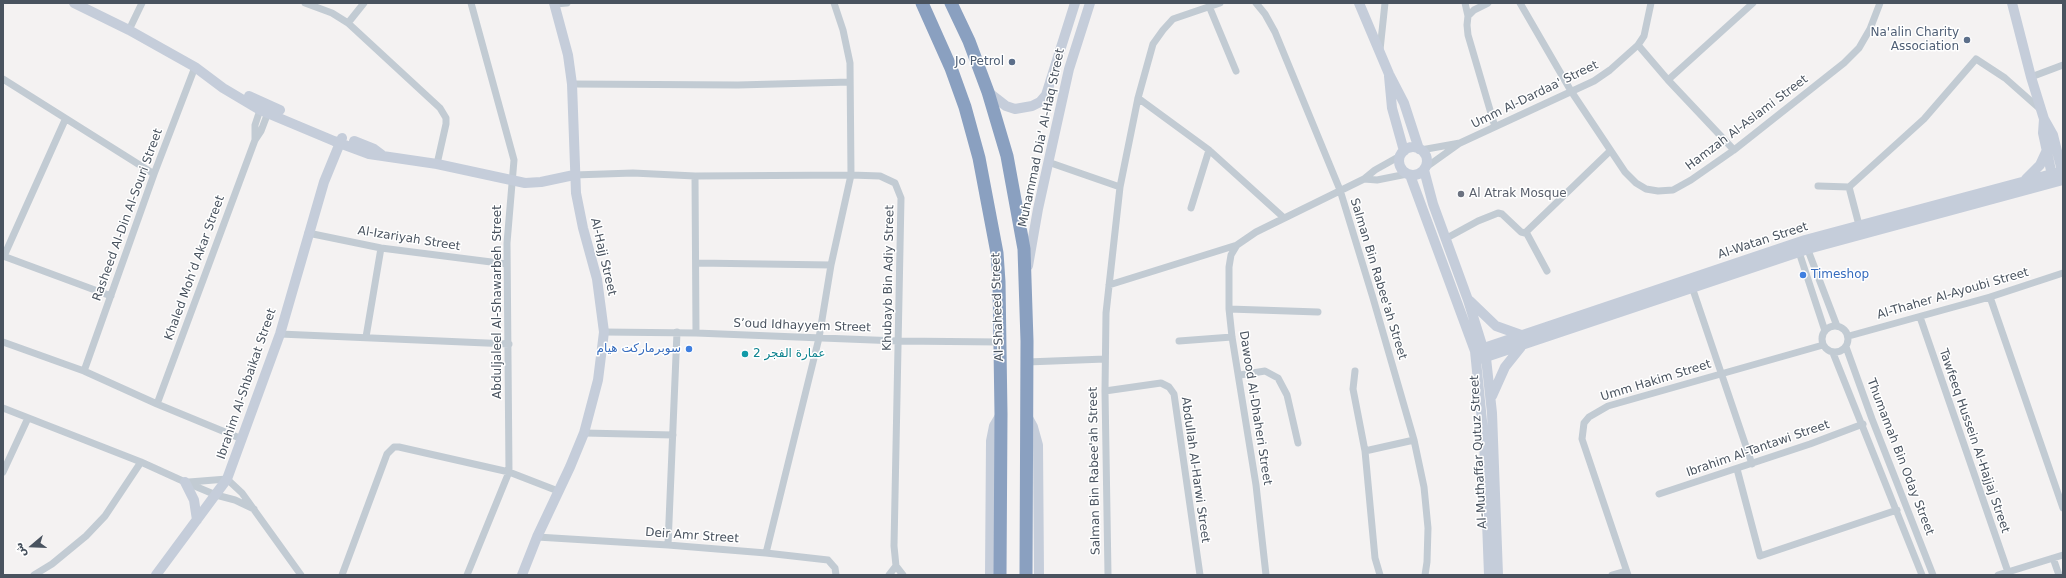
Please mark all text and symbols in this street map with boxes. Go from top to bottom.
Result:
place label: Na'alin Charity Association [1871,26,1959,54]
marker: Na'alin Charity Association [1962,35,1972,45]
street label: Muhammad Dia' Al-Haq Street [1016,47,1068,229]
place label: Jo Petrol [955,55,1004,69]
marker: Jo Petrol [1007,57,1017,67]
street label: Umm Al-Dardaa' Street [1469,58,1601,132]
street label: Hamzah Al-Aslami Street [1683,72,1811,174]
street label: Rasheed Al-Din Al-Souri Street [90,127,166,303]
place label: Al Atrak Mosque [1469,187,1567,201]
marker: Al Atrak Mosque [1456,189,1466,199]
street label: Khaled Moh’d Akar Street [162,194,228,342]
street label: Salman Bin Rabee'ah Street [1347,197,1409,361]
street label: Abduljaleel Al-Shawarbeh Street [491,205,505,399]
street label: Khubayb Bin Adiy Street [881,205,897,351]
street label: Al-Hajj Street [587,217,619,297]
street label: Al-Watan Street [1716,220,1810,262]
street label: Al-Izariyah Street [357,224,461,254]
street label: Al-Shaheed Street [989,252,1007,362]
street label: Al-Thaher Al-Ayoubi Street [1876,265,2030,323]
place label: Timeshop [1811,268,1869,282]
marker: Timeshop [1798,270,1808,280]
street label: Ibrahim Al-Shbaikat Street [214,307,280,461]
street label: S’oud Idhayyem Street [733,316,871,336]
street label: Dawood Al-Dhaheri Street [1236,330,1274,486]
place label: سوبرماركت هيام [597,342,681,356]
marker: سوبرماركت هيام [684,344,694,354]
place label: عمارة الفجر 2 [753,347,826,361]
street label: Tawfeeq Hussein Al-Hajjaj Street [1936,347,2012,535]
marker: عمارة الفجر 2 [740,349,750,359]
street label: Umm Hakim Street [1599,357,1713,405]
street label: Al-Muthaffar Qutuz Street [1468,375,1490,529]
street label: Thumamah Bin Oday Street [1863,377,1937,537]
street label: Salman Bin Rabee'ah Street [1086,387,1104,555]
street label: Abdullah Al-Harwi Street [1178,396,1212,544]
street label: Ibrahim Al-Tantawi Street [1685,418,1831,480]
north arrow [12,526,52,566]
street label: Deir Amr Street [645,526,739,546]
text: ش [12,541,29,559]

